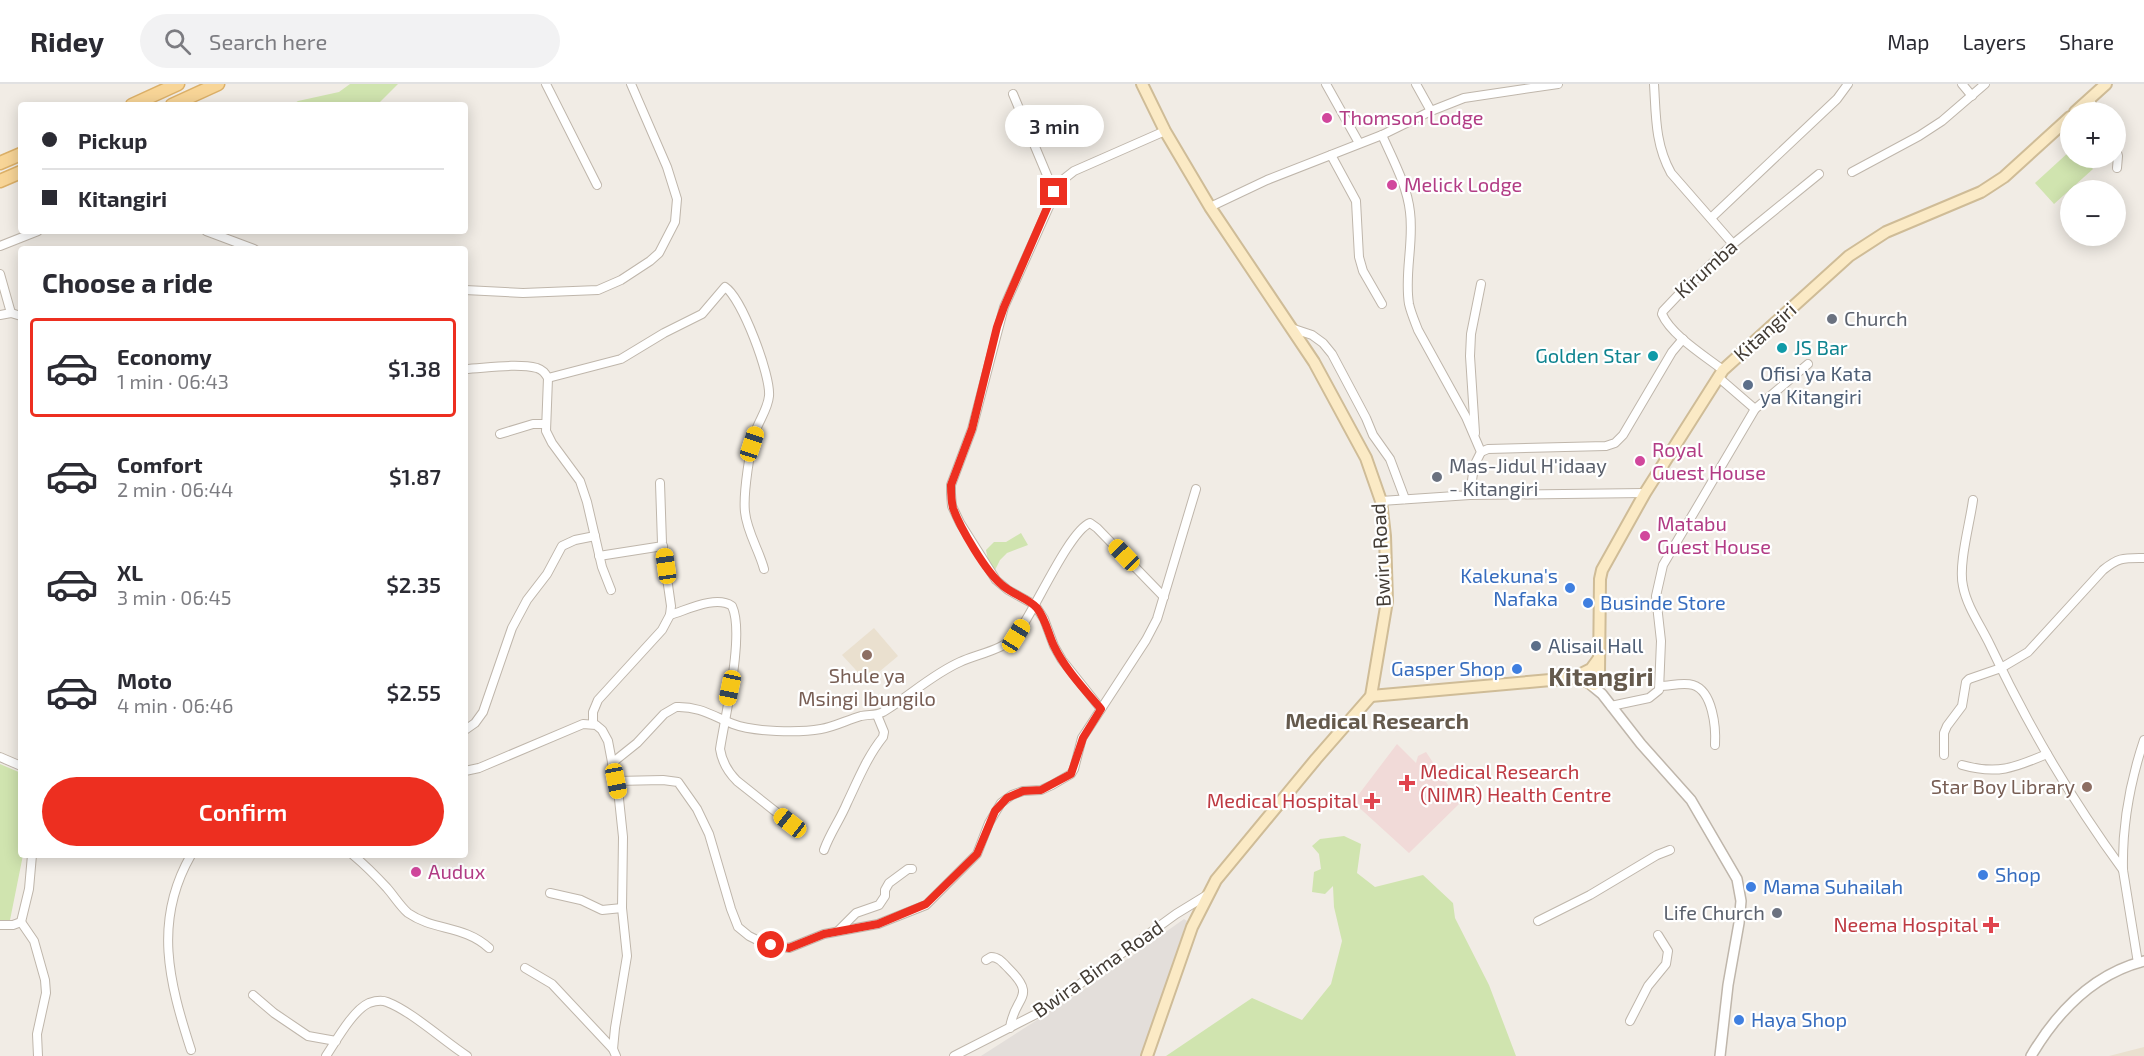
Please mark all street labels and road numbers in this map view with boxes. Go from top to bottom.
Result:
street label: Kirumba [1669,234,1742,303]
street label: Kitangiri [1728,297,1801,366]
street label: Bwiru Road [1365,503,1395,607]
street label: Bwira Bima Road [1028,914,1167,1022]

